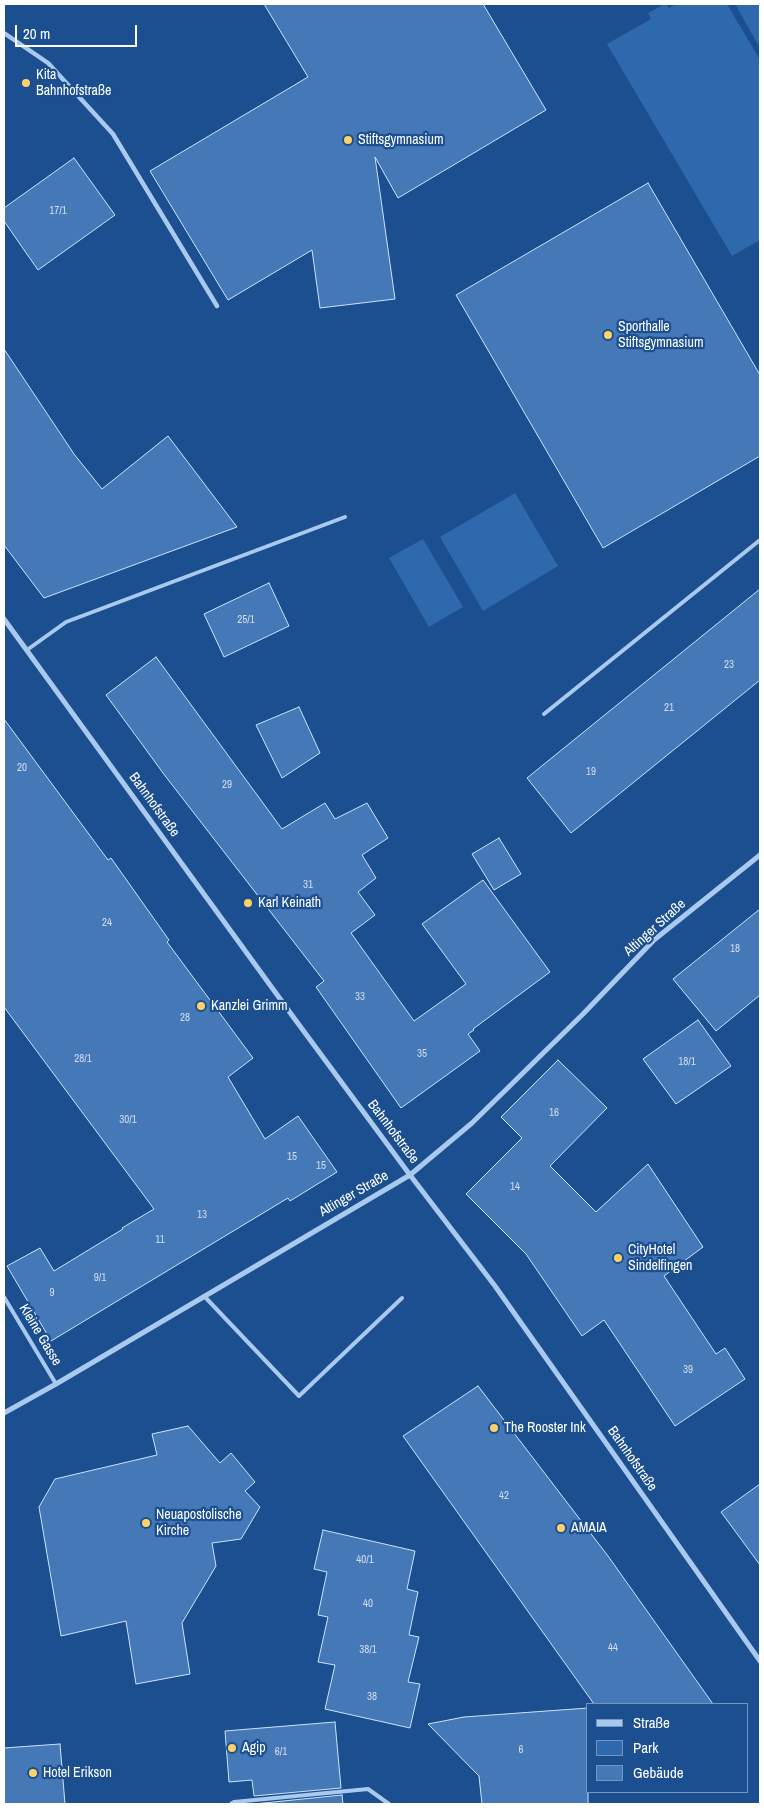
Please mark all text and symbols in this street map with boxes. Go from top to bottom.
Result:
scale bar [18,15,140,47]
text: 20 m [23,23,50,44]
place label: Kita Bahnhofstraße [36,67,111,100]
marker: Kita Bahnhofstraße [20,77,32,89]
place label: Stiftsgymnasium [358,132,443,148]
marker: Stiftsgymnasium [342,134,354,146]
house number: 17/1 [49,204,67,218]
place label: Sporthalle Stiftsgymnasium [618,319,703,352]
marker: Sporthalle Stiftsgymnasium [602,329,614,341]
house number: 25/1 [237,613,255,627]
house number: 23 [724,658,734,672]
house number: 21 [664,701,674,715]
house number: 20 [17,761,27,775]
house number: 19 [586,765,596,779]
street label: Bahnhofstraße [125,770,183,840]
house number: 29 [222,778,232,792]
house number: 31 [303,878,313,892]
place label: Karl Keinath [258,895,321,911]
street label: Altinger Straße [621,896,689,960]
marker: Karl Keinath [242,897,254,909]
house number: 24 [102,916,112,930]
house number: 18 [730,942,740,956]
house number: 33 [355,990,365,1004]
place label: Kanzlei Grimm [211,998,288,1014]
marker: Kanzlei Grimm [195,1000,207,1012]
house number: 28 [180,1011,190,1025]
house number: 35 [417,1047,427,1061]
house number: 28/1 [74,1052,92,1066]
house number: 18/1 [678,1055,696,1069]
street label: Bahnhofstraße [364,1097,422,1167]
house number: 16 [549,1106,559,1120]
house number: 30/1 [119,1113,137,1127]
house number: 15 [287,1150,297,1164]
house number: 15 [316,1159,326,1173]
street label: Altinger Straße [316,1167,392,1221]
house number: 14 [510,1180,520,1194]
house number: 13 [197,1208,207,1222]
house number: 11 [155,1233,165,1247]
place label: CityHotel Sindelfingen [628,1242,692,1274]
marker: CityHotel Sindelfingen [612,1252,624,1264]
house number: 9/1 [94,1271,106,1285]
house number: 9 [49,1286,55,1300]
street label: Kleine Gasse [15,1301,65,1369]
house number: 39 [683,1363,693,1377]
place label: The Rooster Ink [504,1420,586,1436]
marker: The Rooster Ink [488,1422,500,1434]
street label: Bahnhofstraße [604,1423,660,1495]
house number: 42 [499,1489,509,1503]
place label: Neuapostolische Kirche [156,1507,242,1540]
marker: Neuapostolische Kirche [140,1517,152,1529]
place label: AMAIA [571,1520,607,1536]
marker: AMAIA [555,1522,567,1534]
house number: 40/1 [356,1553,374,1567]
house number: 40 [363,1597,373,1611]
house number: 44 [608,1641,618,1655]
house number: 38/1 [359,1643,377,1657]
house number: 38 [367,1690,377,1704]
legend [586,1703,749,1793]
text: Straße [633,1712,670,1733]
text: Park [633,1737,658,1758]
place label: Agip [242,1740,266,1756]
marker: Agip [226,1742,238,1754]
house number: 6 [518,1743,524,1757]
house number: 6/1 [275,1745,287,1759]
text: Gebäude [633,1762,684,1783]
place label: Hotel Erikson [43,1765,112,1781]
marker: Hotel Erikson [27,1767,39,1779]

